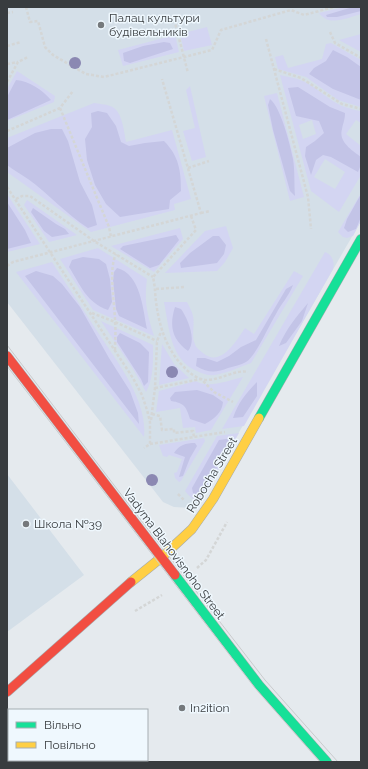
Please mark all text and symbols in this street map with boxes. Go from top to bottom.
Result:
place label: Палац культури будівельників [109,11,200,39]
marker: Палац культури будівельників [96,20,106,30]
street label: Robocha Street [184,435,240,515]
street label: Vadyma Blahovisnoho Street [120,486,228,622]
place label: Школа №39 [34,517,102,531]
marker: Школа №39 [21,519,31,529]
place label: In2ition [190,701,230,715]
marker: In2ition [177,703,187,713]
legend [8,709,148,761]
text: Вільно [44,718,81,732]
text: Повільно [44,738,96,752]

